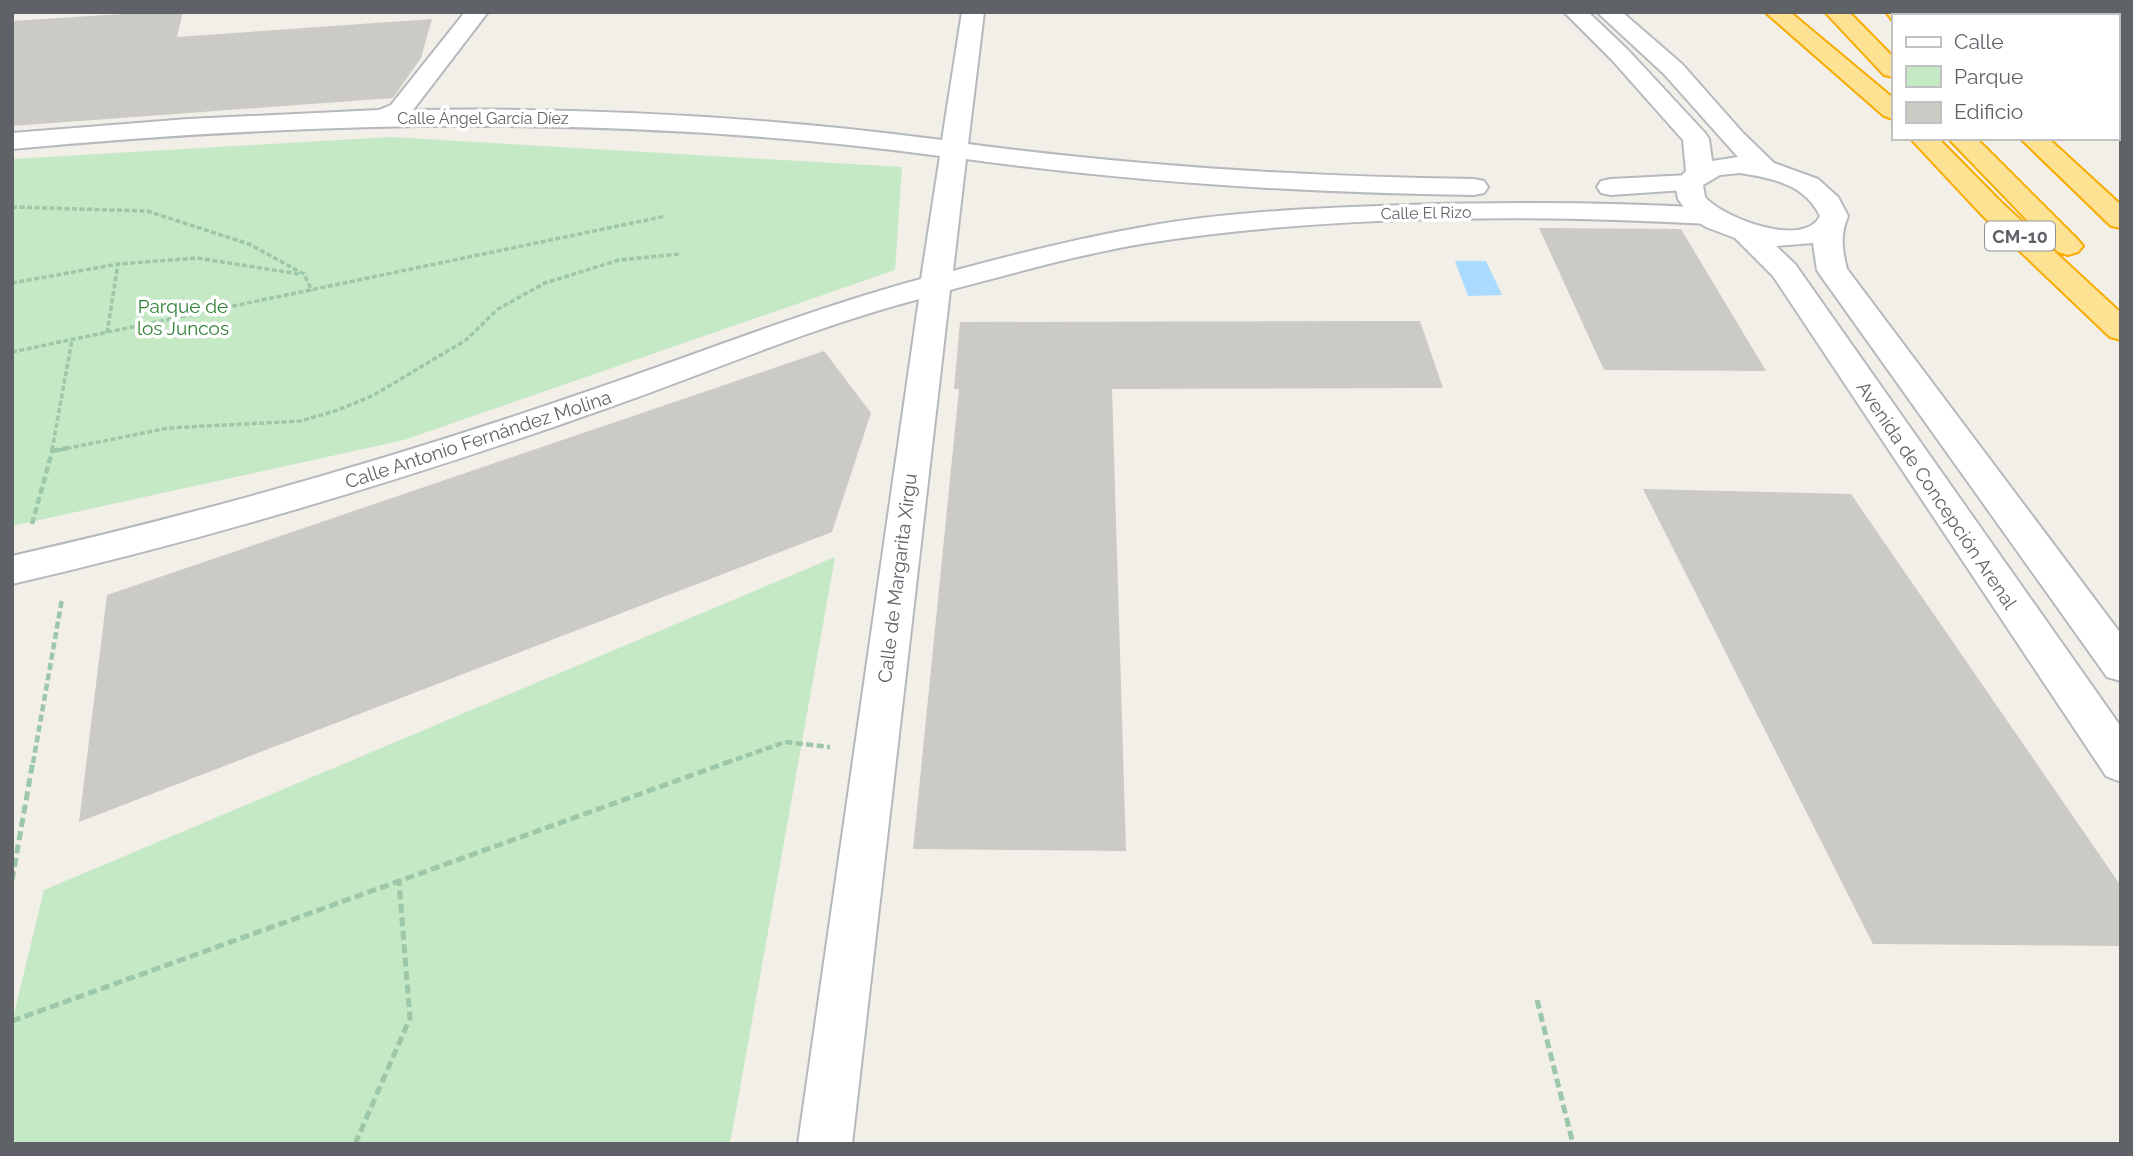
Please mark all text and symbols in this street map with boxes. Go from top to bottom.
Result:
legend [1892,14,2119,140]
text: Calle [1954,29,2004,54]
text: Parque [1954,64,2023,89]
text: Edificio [1954,99,2023,124]
street label: Calle Ángel García Díez [397,108,569,128]
street label: Calle El Rizo [1381,203,1471,223]
road number: CM-10 [1985,222,2055,250]
park label: Parque de los Juncos [137,295,229,339]
street label: Avenida de Concepción Arenal [1852,377,2022,614]
street label: Calle Antonio Fernández Molina [342,386,614,492]
street label: Calle de Margarita Xirgu [873,472,921,684]

